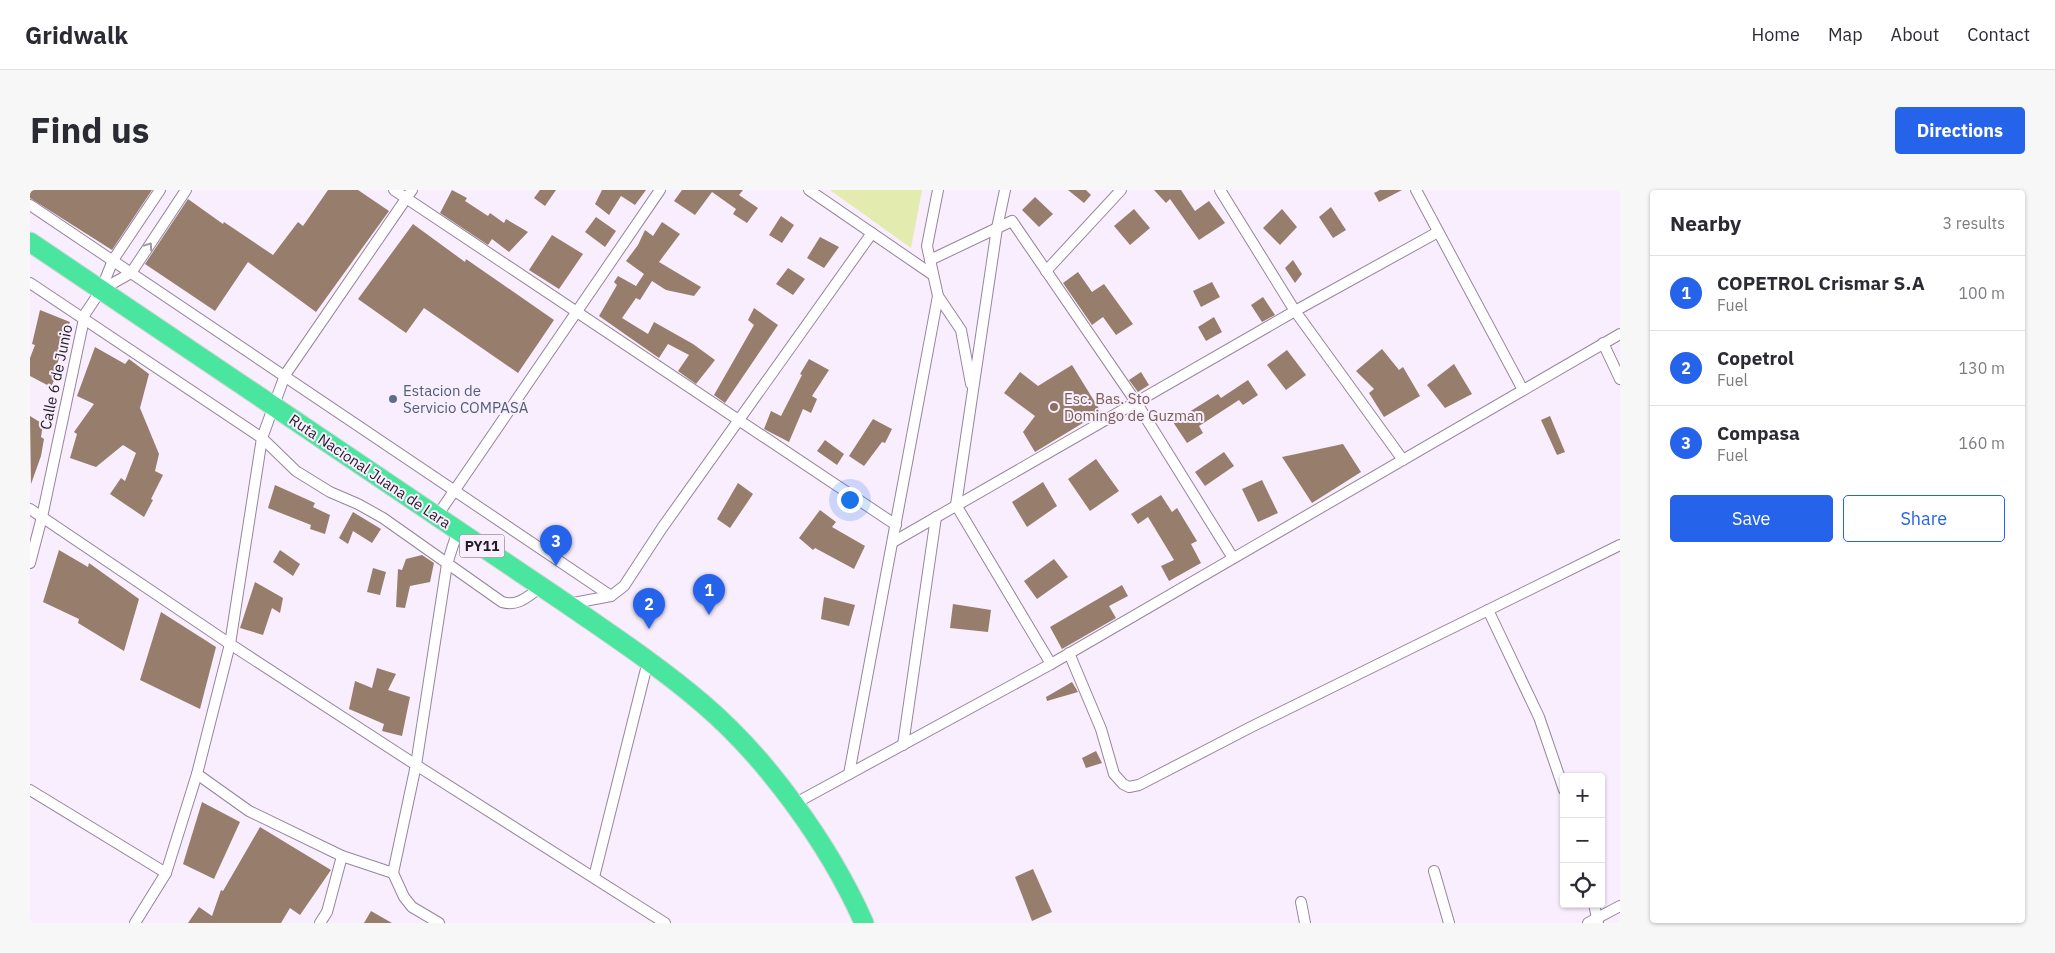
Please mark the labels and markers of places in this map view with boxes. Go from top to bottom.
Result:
place label: Estacion de Servicio COMPASA [403,381,529,417]
place label: Esc. Bas. Sto Domingo de Guzman [1064,389,1204,425]
marker: Estacion de Servicio COMPASA [387,393,399,405]
marker: Esc. Bas. Sto Domingo de Guzman [1048,401,1060,413]
pin: 3 [540,525,572,566]
pin: 1 [693,574,725,615]
pin: 2 [633,588,665,629]

